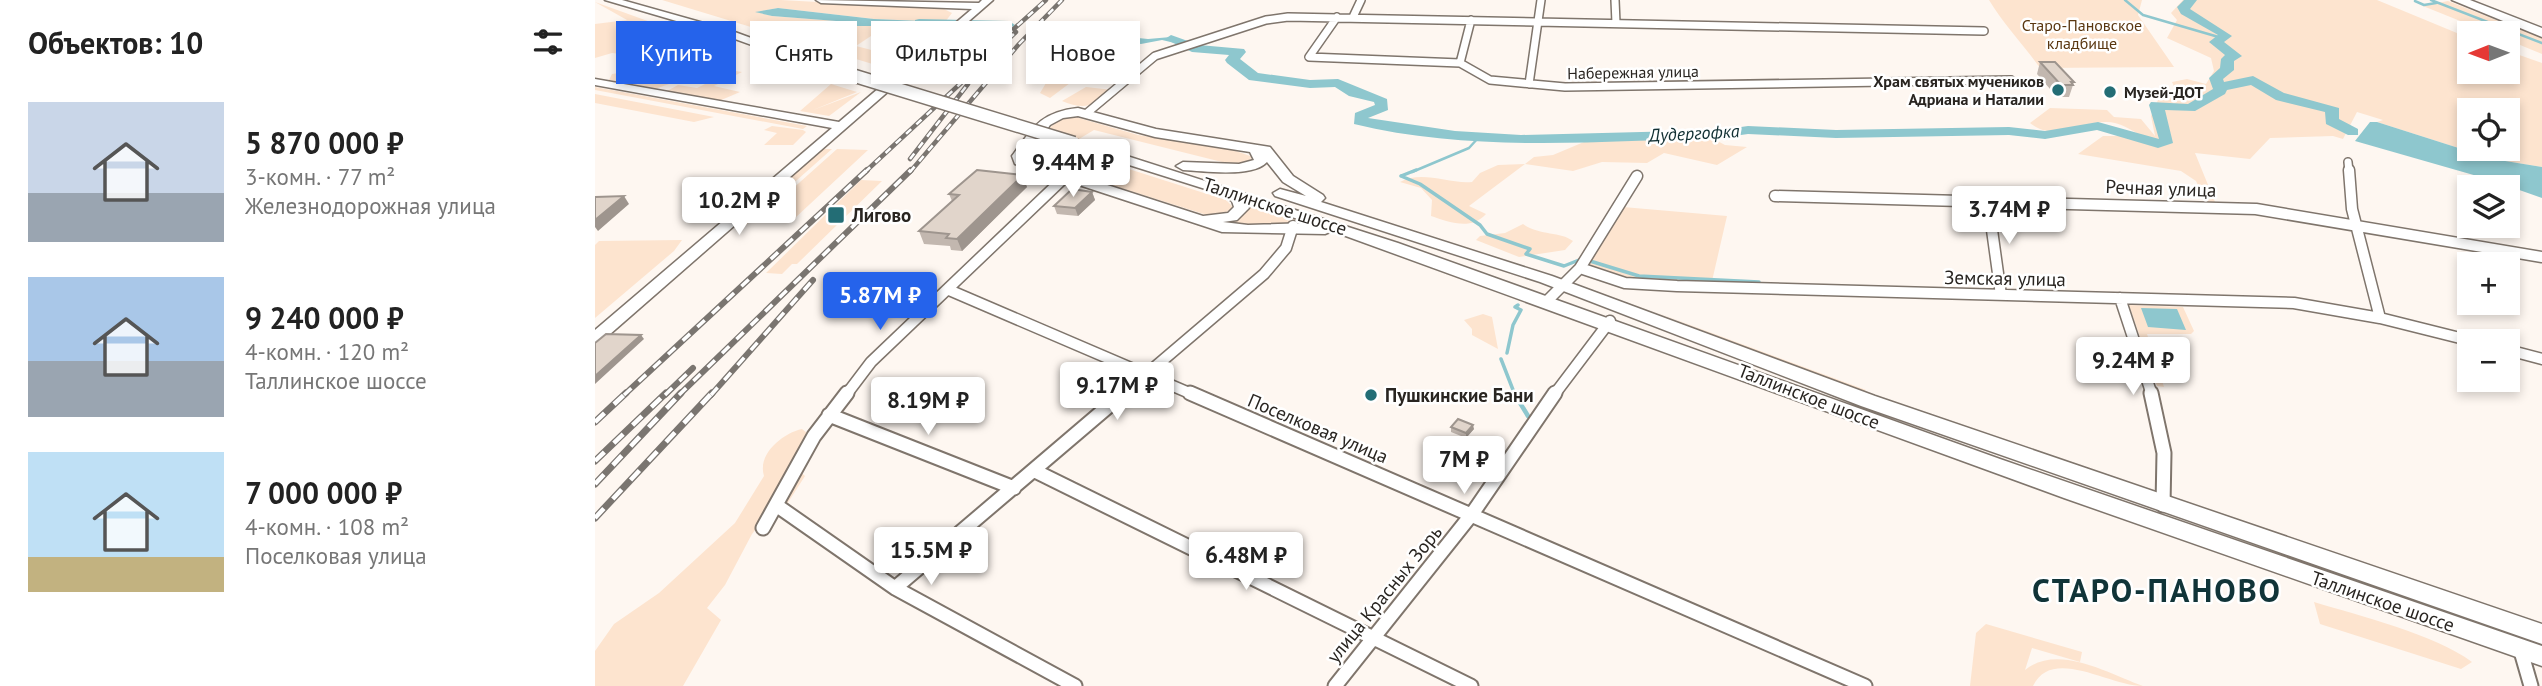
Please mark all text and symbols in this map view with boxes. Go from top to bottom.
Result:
park label: Старо-Пановское кладбище [2022,15,2142,53]
chip: Купить [616,21,736,84]
chip: Снять [750,21,857,84]
chip: Фильтры [871,21,1012,84]
chip: Новое [1026,21,1140,84]
north arrow [2457,21,2520,84]
map controls [2457,21,2520,392]
text: Объектов: 10 [28,23,203,62]
icon: filters [529,23,567,61]
street label: Набережная улица [1567,61,1699,83]
place label: Храм святых мучеников Адриана и Наталии [1873,71,2044,109]
marker: Храм святых мучеников Адриана и Наталии [2050,82,2066,98]
place label: Музей-ДОТ [2124,82,2204,102]
marker: Музей-ДОТ [2102,84,2118,100]
button: locate [2457,98,2520,161]
water label: Дудергофка [1646,119,1740,147]
text: 5 870 000 ₽ [245,123,404,162]
icon: home [84,130,168,214]
pin: 9.44M ₽ [1008,140,1138,199]
text: 9.44M ₽ [1032,147,1114,176]
text: 3-комн. · 77 m² [245,162,395,191]
street label: Таллинское шоссе [1200,171,1350,241]
street label: Речная улица [2105,174,2217,202]
button: layers [2457,175,2520,238]
pin: 10.2M ₽ [674,177,804,237]
text: 10.2M ₽ [698,185,780,214]
pin: 3.74M ₽ [1944,187,2074,246]
text: Железнодорожная улица [245,191,496,220]
text: 3.74M ₽ [1968,194,2050,223]
place label: Лигово [851,203,911,227]
marker: Лигово [826,205,846,225]
button: + [2457,252,2520,315]
street label: Земская улица [1944,265,2066,291]
pin: 5.87M ₽ [815,272,945,332]
text: 5.87M ₽ [839,280,921,309]
text: 9 240 000 ₽ [245,298,404,337]
icon: home [84,305,168,389]
button: − [2457,329,2520,392]
text: 4-комн. · 120 m² [245,337,409,366]
pin: 9.24M ₽ [2068,338,2198,397]
text: 9.24M ₽ [2092,345,2174,374]
street label: Таллинское шоссе [1735,358,1883,434]
pin: 9.17M ₽ [1052,362,1182,422]
text: Таллинское шоссе [245,366,427,395]
text: 9.17M ₽ [1076,370,1158,399]
pin: 8.19M ₽ [863,378,993,437]
place label: Пушкинские Бани [1385,383,1534,407]
text: 8.19M ₽ [887,385,969,414]
marker: Пушкинские Бани [1363,387,1379,403]
street label: Поселковая улица [1244,388,1392,468]
pin: 7M ₽ [1423,436,1505,496]
text: 7M ₽ [1439,444,1489,473]
text: 7 000 000 ₽ [245,473,402,512]
icon: home [84,480,168,564]
text: 4-комн. · 108 m² [245,512,409,541]
street label: улица Красных Зорь [1321,520,1447,668]
pin: 15.5M ₽ [866,528,996,587]
pin: 6.48M ₽ [1181,532,1311,592]
text: 15.5M ₽ [890,535,972,564]
text: 6.48M ₽ [1205,540,1287,569]
text: Поселковая улица [245,541,427,570]
street label: Таллинское шоссе [2308,565,2458,637]
district label: СТАРО-ПАНОВО [2032,569,2282,611]

